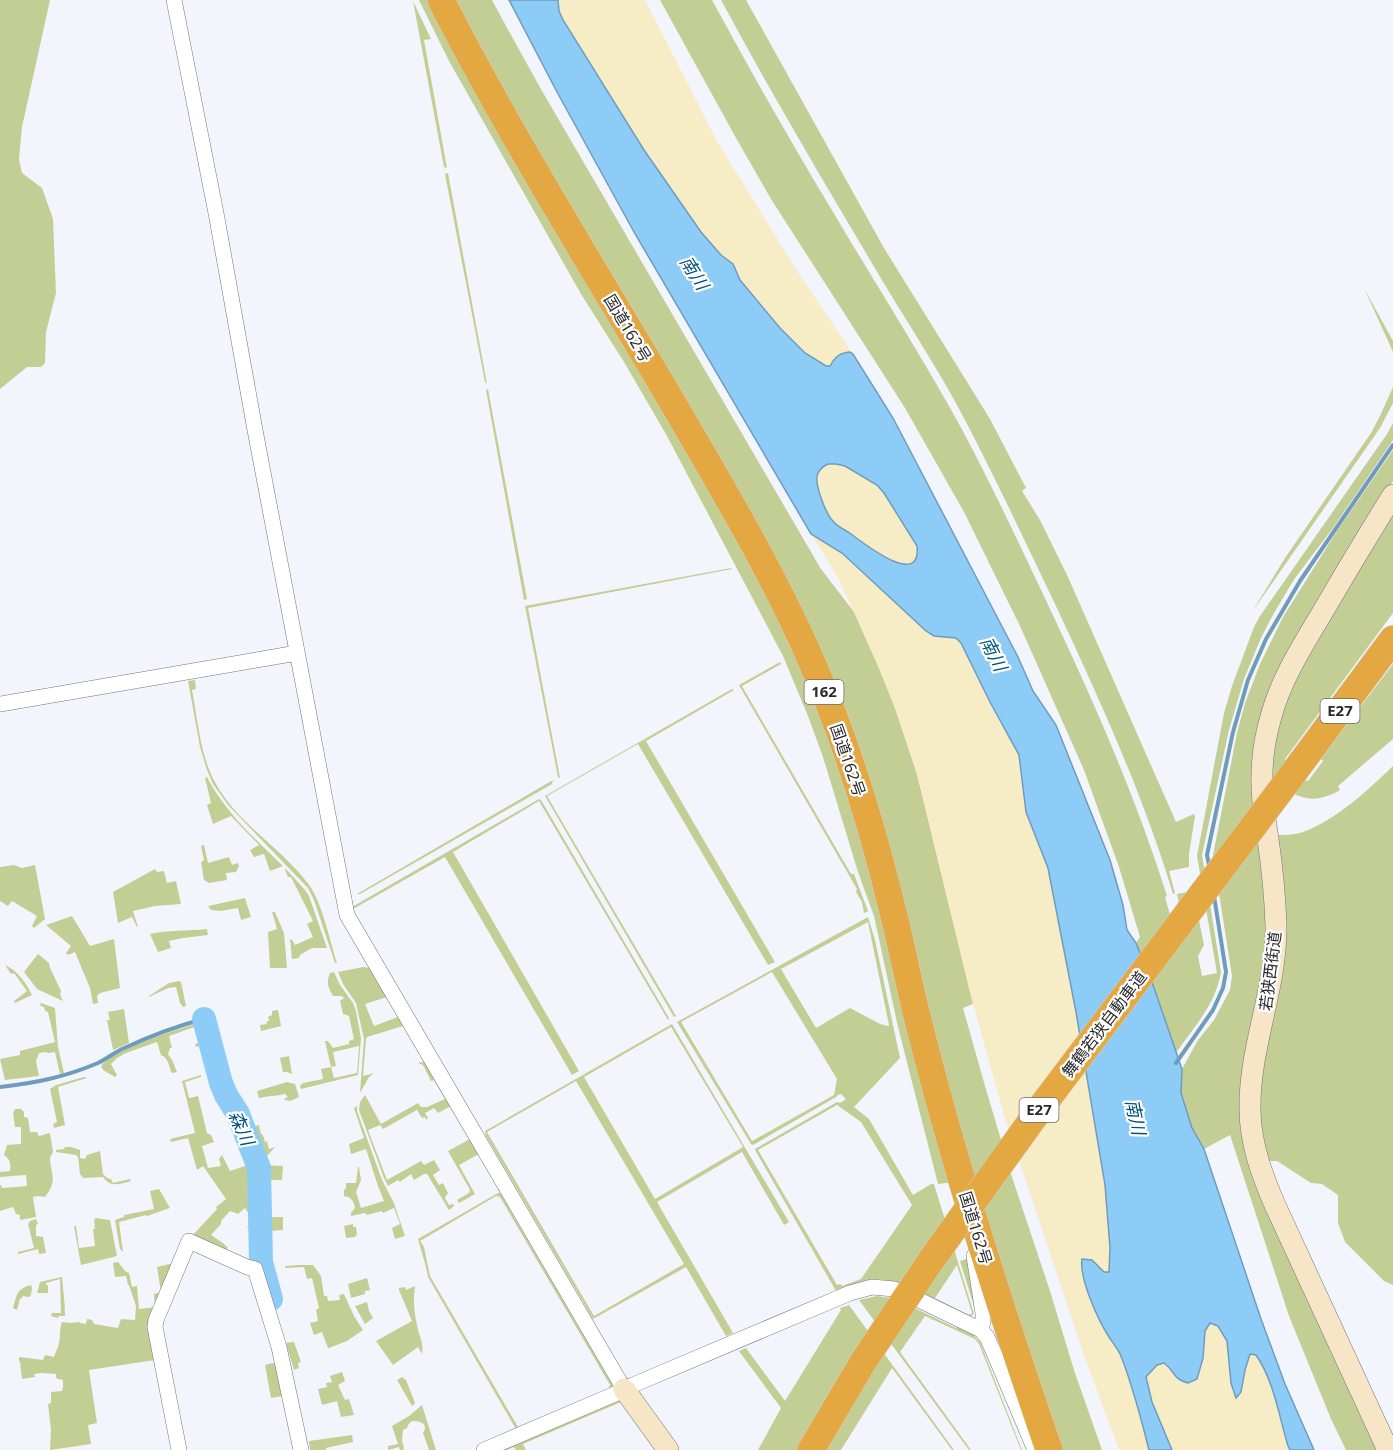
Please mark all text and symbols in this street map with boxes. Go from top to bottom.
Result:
water label: 南川 [675,251,716,296]
street label: 国道162号 [599,290,657,366]
water label: 南川 [975,632,1014,677]
road number: 162 [804,680,844,704]
road number: E27 [1320,699,1360,723]
street label: 国道162号 [825,721,871,799]
street label: 若狭西街道 [1254,930,1286,1012]
street label: 舞鶴若狭自動車道 [1057,966,1151,1082]
water label: 南川 [1120,1097,1152,1139]
road number: E27 [1020,1098,1058,1122]
water label: 森川 [224,1106,261,1151]
street label: 国道162号 [954,1189,998,1267]

